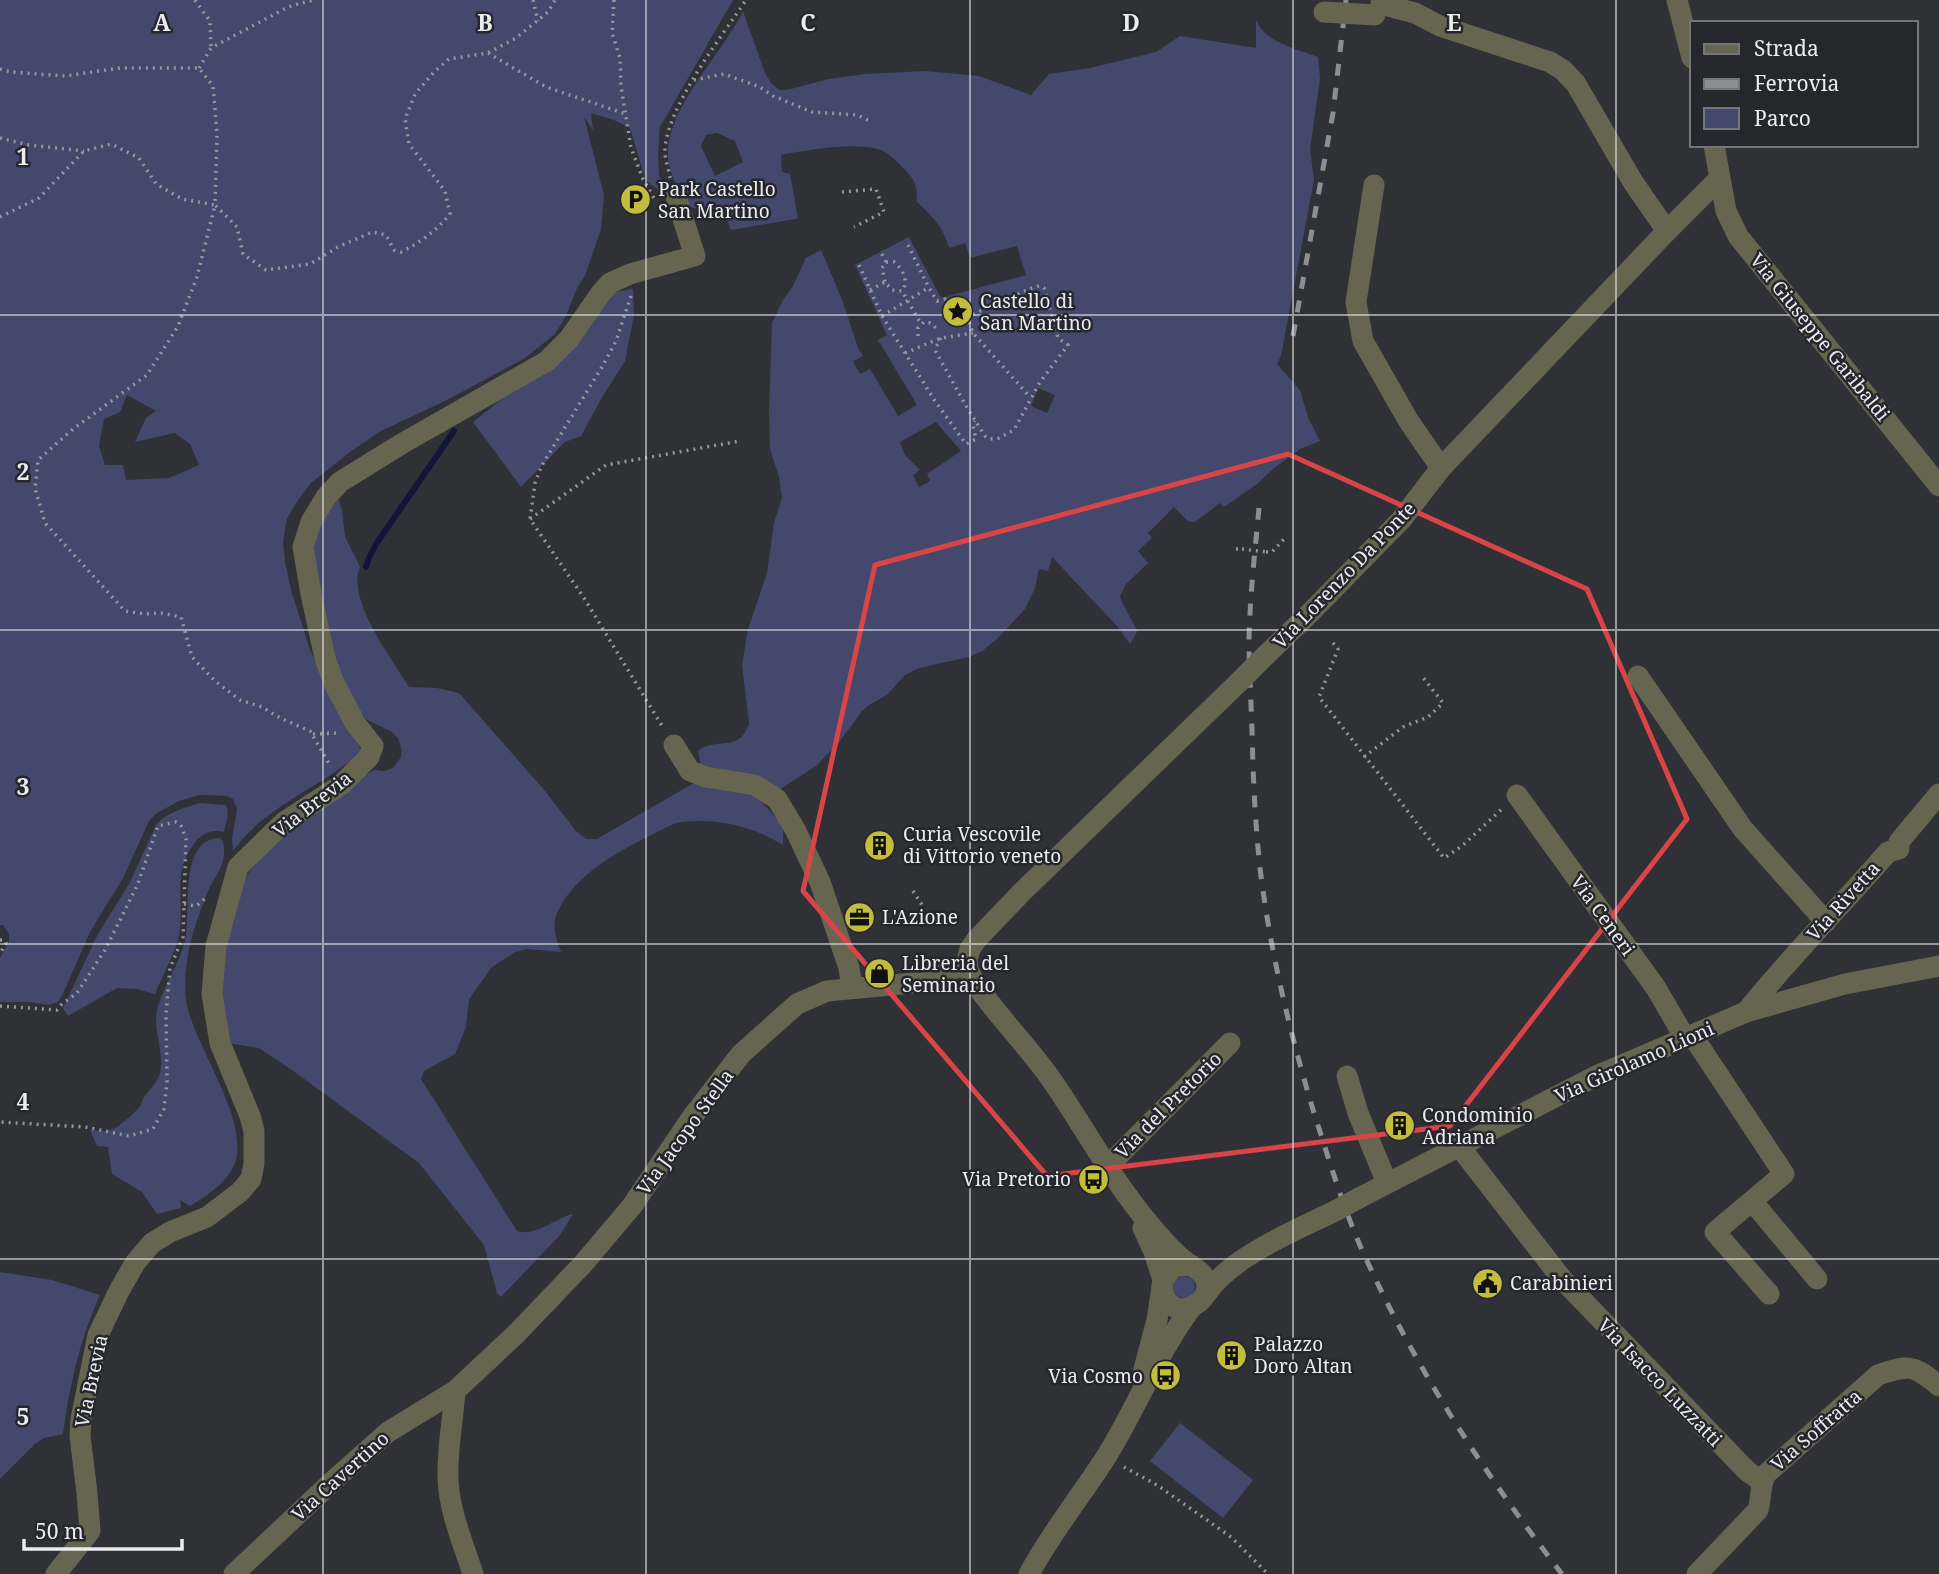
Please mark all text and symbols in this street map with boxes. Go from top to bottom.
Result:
text: A [153,6,171,38]
text: B [477,6,493,38]
text: C [800,6,816,38]
text: D [1122,6,1140,38]
text: E [1446,6,1462,38]
legend [1690,21,1918,147]
text: Strada [1754,34,1819,62]
text: Ferrovia [1754,69,1839,97]
text: Parco [1754,104,1811,132]
text: 1 [17,140,30,172]
place label: Park Castello San Martino [658,176,776,224]
parking icon: Park Castello San Martino [618,183,652,217]
street label: Via Giuseppe Garibaldi [1744,248,1896,426]
place label: Castello di San Martino [980,288,1092,336]
place icon: Castello di San Martino [940,295,974,329]
text: 2 [17,455,30,487]
street label: Via Lorenzo Da Ponte [1267,496,1421,654]
street label: Via Brevia [267,765,357,843]
text: 3 [17,770,30,802]
place label: Curia Vescovile di Vittorio veneto [903,821,1061,869]
building icon: Curia Vescovile di Vittorio veneto [863,828,897,862]
street label: Via Rivetta [1800,856,1886,946]
street label: Via Ceneri [1565,869,1641,961]
office icon: L'Azione [842,900,876,934]
place label: L'Azione [882,904,958,930]
place label: Libreria del Seminario [902,950,1009,998]
shop icon: Libreria del Seminario [862,957,896,991]
street label: Via Girolamo Lioni [1550,1015,1718,1109]
street label: Via del Pretorio [1109,1046,1227,1164]
street label: Via Jacopo Stella [631,1064,739,1200]
text: 4 [17,1085,30,1117]
place label: Condominio Adriana [1422,1102,1533,1150]
building icon: Condominio Adriana [1382,1109,1416,1143]
bus stop icon: Via Pretorio [1077,1162,1111,1196]
place label: Via Pretorio [962,1166,1071,1192]
public building icon: Carabinieri [1470,1266,1504,1300]
place label: Carabinieri [1510,1270,1613,1296]
street label: Via Isacco Luzzatti [1592,1312,1728,1452]
place label: Palazzo Doro Altan [1254,1331,1353,1379]
street label: Via Brevia [69,1332,113,1430]
building icon: Palazzo Doro Altan [1214,1338,1248,1372]
bus stop icon: Via Cosmo [1149,1359,1183,1393]
place label: Via Cosmo [1048,1363,1143,1389]
street label: Via Soffratta [1765,1383,1867,1477]
text: 5 [17,1400,30,1432]
street label: Via Cavertino [286,1425,394,1527]
scale bar [24,1508,182,1552]
text: 50 m [35,1517,84,1545]

